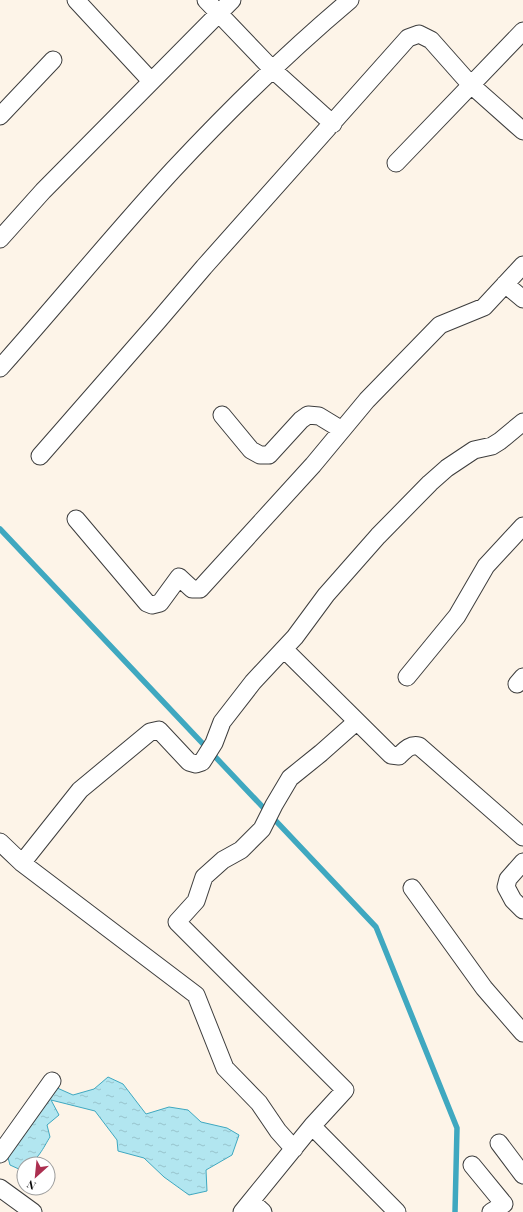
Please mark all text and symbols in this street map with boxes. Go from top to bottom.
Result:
north arrow [16,1156,56,1196]
text: N [24,1177,38,1194]

